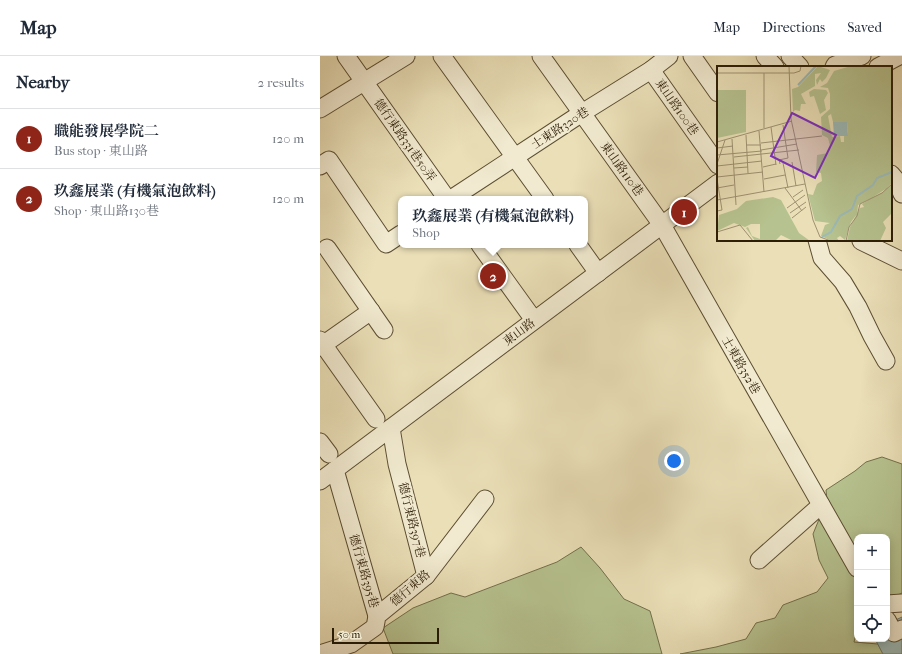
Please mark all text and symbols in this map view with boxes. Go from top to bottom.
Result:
text: Map [20,17,56,39]
text: Map [713,19,740,36]
text: Directions [762,19,825,36]
text: Saved [847,19,882,36]
inset map [717,66,892,241]
text: Nearby [16,72,70,92]
text: 2 results [258,75,304,90]
street label: 東山路100巷 [652,76,702,138]
street label: 德行東路331巷50弄 [371,96,439,184]
street label: 士東路320巷 [529,104,591,152]
text: 職能發展學院二 [54,122,159,140]
text: 1 [27,131,31,146]
text: 120 m [272,131,304,146]
street label: 東山路110巷 [598,139,646,199]
text: Bus stop · 東山路 [54,143,148,158]
text: 玖鑫展業 (有機氣泡飲料) [54,182,216,200]
text: 2 [26,191,32,206]
text: 120 m [272,191,304,206]
popup [398,196,588,248]
pin: 1 [671,197,697,227]
text: Shop · 東山路130巷 [54,203,159,218]
text: 玖鑫展業 (有機氣泡飲料) [412,207,574,225]
text: Shop [412,225,440,240]
pin: 2 [480,261,506,291]
street label: 東山路 [500,316,538,348]
street label: 士東路352巷 [719,334,763,396]
your location [664,451,684,471]
street label: 德行東路397巷 [396,481,428,559]
street label: 德行東路395巷 [347,532,381,610]
map controls [854,534,890,642]
button: + [854,534,890,570]
street label: 德行東路 [387,567,433,609]
button: − [854,570,890,606]
button: locate [854,606,890,642]
scale bar [332,626,439,645]
text: 50 m [338,628,360,641]

